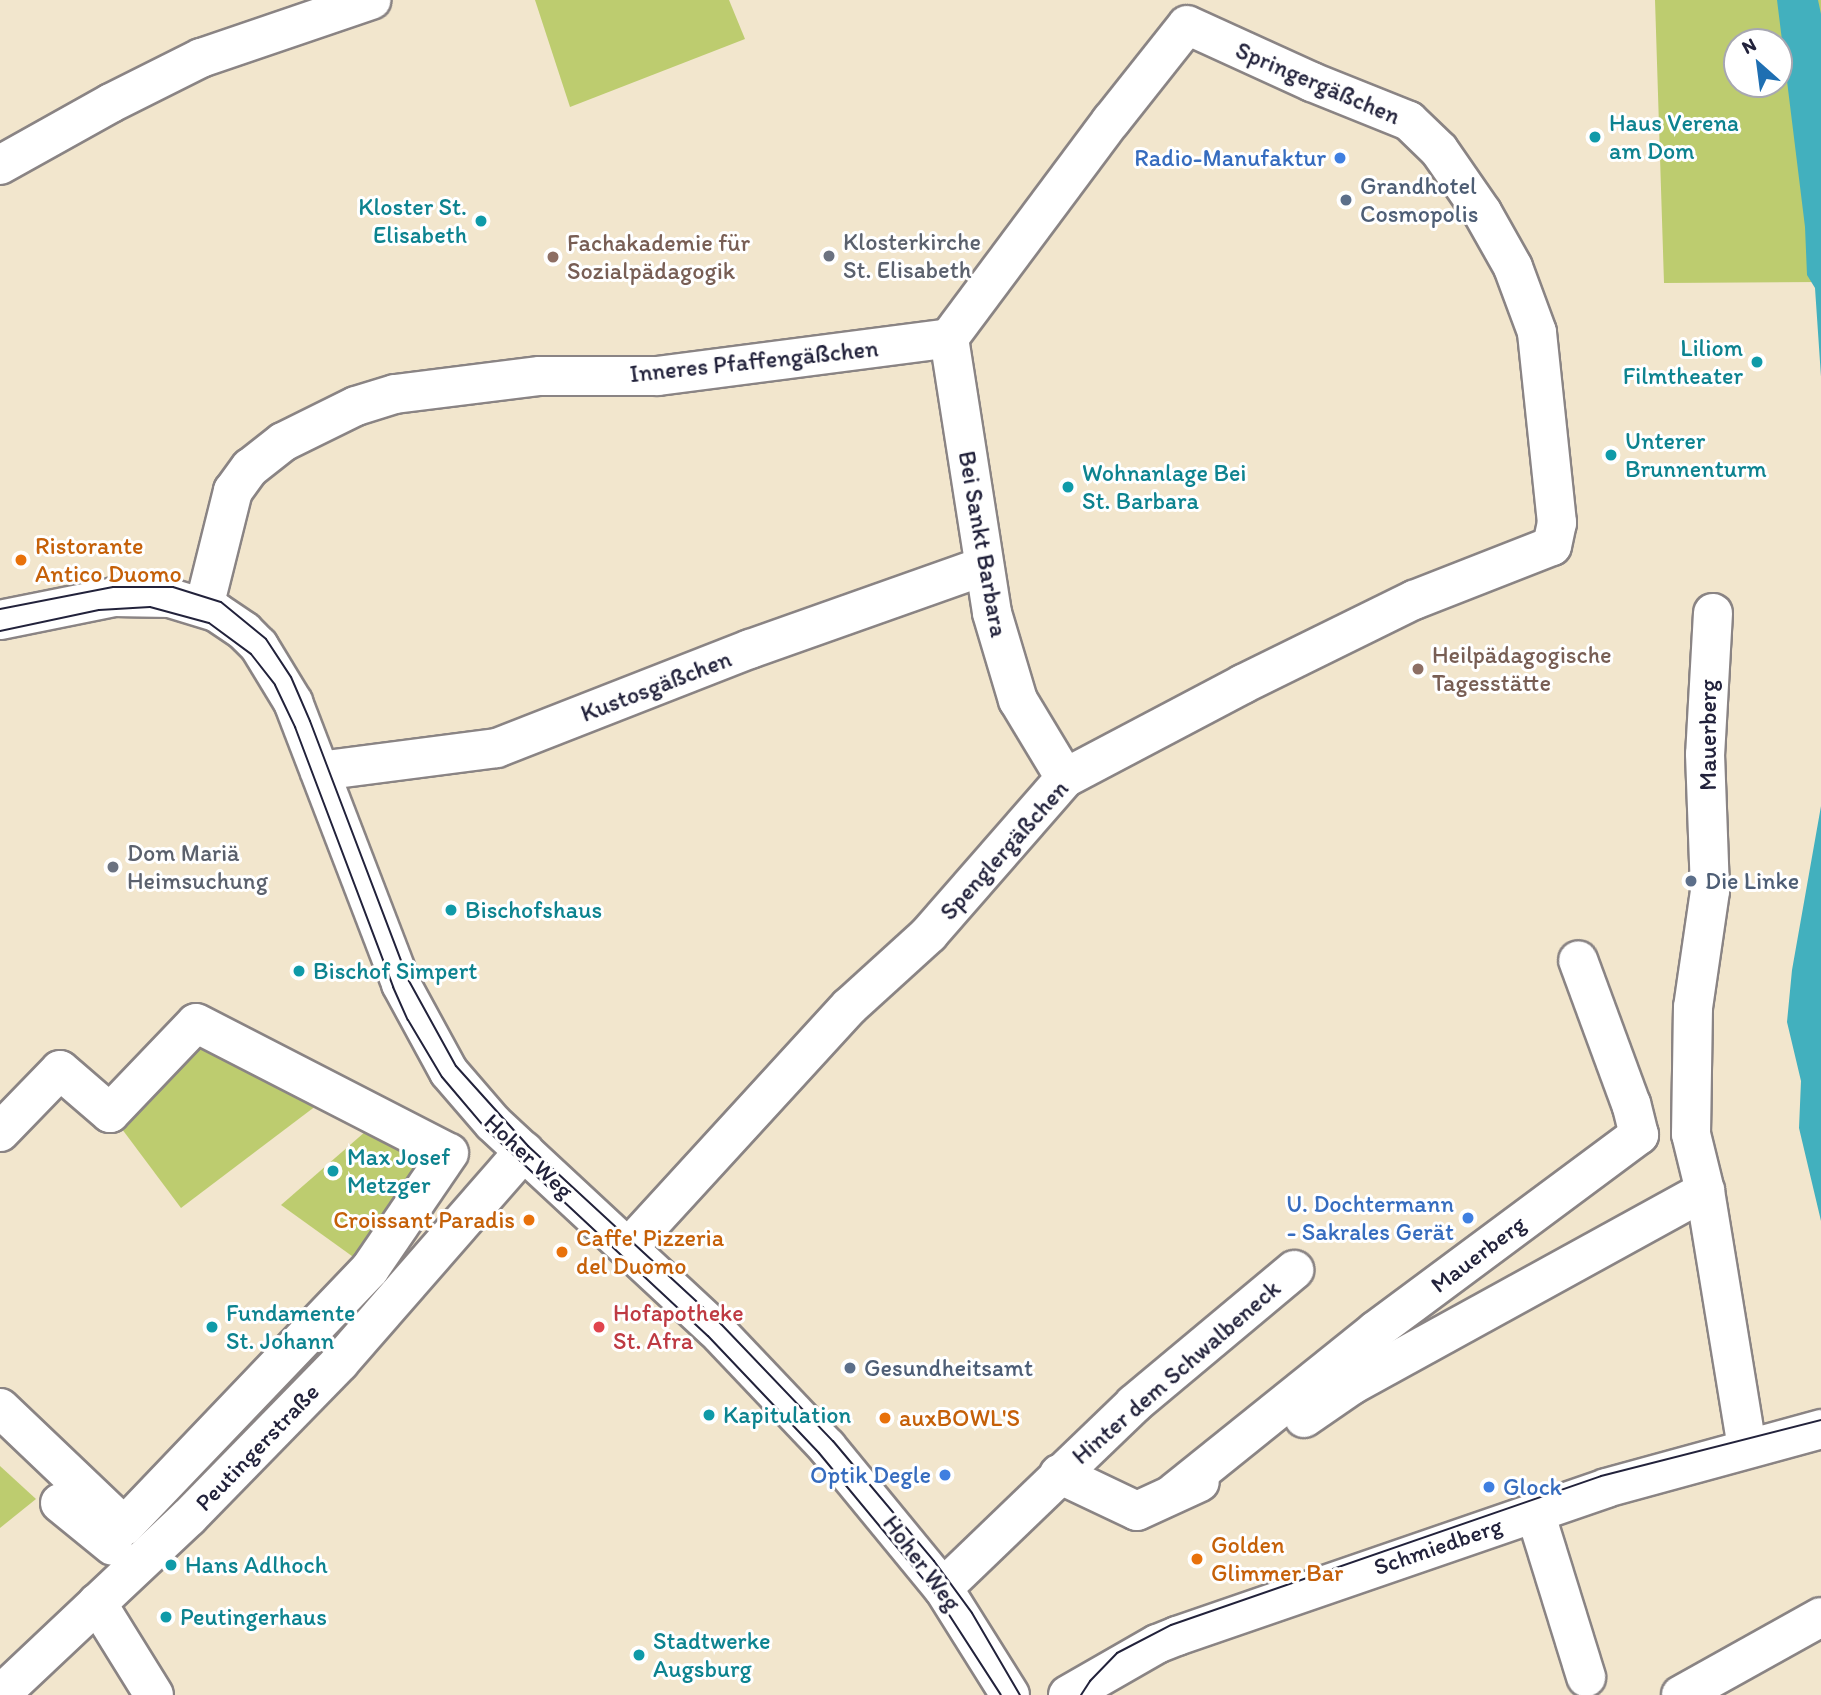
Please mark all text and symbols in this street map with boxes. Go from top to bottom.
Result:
north arrow [1723,28,1793,98]
text: N [1738,33,1760,59]
street label: Springergäßchen [1231,35,1405,131]
place label: Haus Verena am Dom [1609,109,1738,165]
marker: Haus Verena am Dom [1587,129,1603,145]
place label: Radio-Manufaktur [1134,144,1326,172]
marker: Radio-Manufaktur [1332,150,1348,166]
place label: Grandhotel Cosmopolis [1360,172,1478,228]
marker: Grandhotel Cosmopolis [1338,192,1354,208]
place label: Kloster St. Elisabeth [358,193,467,249]
marker: Kloster St. Elisabeth [473,213,489,229]
place label: Klosterkirche St. Elisabeth [843,228,981,284]
place label: Fachakademie für Sozialpädagogik [567,229,750,285]
marker: Klosterkirche St. Elisabeth [821,248,837,264]
marker: Fachakademie für Sozialpädagogik [545,249,561,265]
street label: Inneres Pfaffengäßchen [629,334,879,388]
place label: Liliom Filmtheater [1623,334,1743,390]
marker: Liliom Filmtheater [1749,354,1765,370]
place label: Unterer Brunnenturm [1625,427,1767,483]
marker: Unterer Brunnenturm [1603,447,1619,463]
street label: Bei Sankt Barbara [952,449,1014,639]
place label: Wohnanlage Bei St. Barbara [1082,459,1246,515]
marker: Wohnanlage Bei St. Barbara [1060,479,1076,495]
place label: Ristorante Antico Duomo [35,532,182,588]
marker: Ristorante Antico Duomo [13,552,29,568]
place label: Heilpädagogische Tagesstätte [1432,641,1612,697]
street label: Kustosgäßchen [577,644,735,728]
marker: Heilpädagogische Tagesstätte [1410,661,1426,677]
street label: Mauerberg [1694,679,1722,791]
street label: Spenglergäßchen [934,774,1074,926]
place label: Dom Mariä Heimsuchung [127,839,268,895]
marker: Dom Mariä Heimsuchung [105,859,121,875]
place label: Die Linke [1705,867,1799,895]
marker: Die Linke [1683,873,1699,889]
place label: Bischofshaus [465,896,602,924]
marker: Bischofshaus [443,902,459,918]
place label: Bischof Simpert [313,957,477,985]
marker: Bischof Simpert [291,963,307,979]
street label: Hoher Weg [479,1108,579,1204]
place label: Max Josef Metzger [347,1143,450,1199]
marker: Max Josef Metzger [325,1163,341,1179]
place label: U. Dochtermann - Sakrales Gerät [1286,1190,1454,1246]
place label: Croissant Paradis [333,1206,515,1234]
street label: Mauerberg [1425,1209,1531,1299]
marker: U. Dochtermann - Sakrales Gerät [1460,1210,1476,1226]
marker: Croissant Paradis [521,1212,537,1228]
place label: Caffe' Pizzeria del Duomo [576,1224,724,1280]
marker: Caffe' Pizzeria del Duomo [554,1244,570,1260]
street label: Hinter dem Schwalbeneck [1066,1274,1286,1470]
place label: Fundamente St. Johann [226,1299,355,1355]
place label: Hofapotheke St. Afra [613,1299,744,1355]
marker: Fundamente St. Johann [204,1319,220,1335]
marker: Hofapotheke St. Afra [591,1319,607,1335]
place label: Gesundheitsamt [864,1354,1033,1382]
marker: Gesundheitsamt [842,1360,858,1376]
street label: Peutingerstraße [189,1377,325,1517]
place label: Kapitulation [723,1401,851,1429]
place label: auxBOWL'S [899,1404,1020,1432]
marker: Kapitulation [701,1407,717,1423]
marker: auxBOWL'S [877,1410,893,1426]
place label: Optik Degle [810,1461,931,1489]
marker: Optik Degle [937,1467,953,1483]
place label: Glock [1503,1473,1562,1501]
marker: Glock [1481,1479,1497,1495]
street label: Hoher Weg [877,1510,967,1616]
street label: Schmiedberg [1370,1511,1506,1581]
place label: Golden Glimmer Bar [1211,1531,1344,1587]
place label: Hans Adlhoch [185,1551,328,1579]
marker: Golden Glimmer Bar [1189,1551,1205,1567]
marker: Hans Adlhoch [163,1557,179,1573]
place label: Peutingerhaus [180,1603,327,1631]
marker: Peutingerhaus [158,1609,174,1625]
place label: Stadtwerke Augsburg [653,1627,771,1683]
marker: Stadtwerke Augsburg [631,1647,647,1663]

